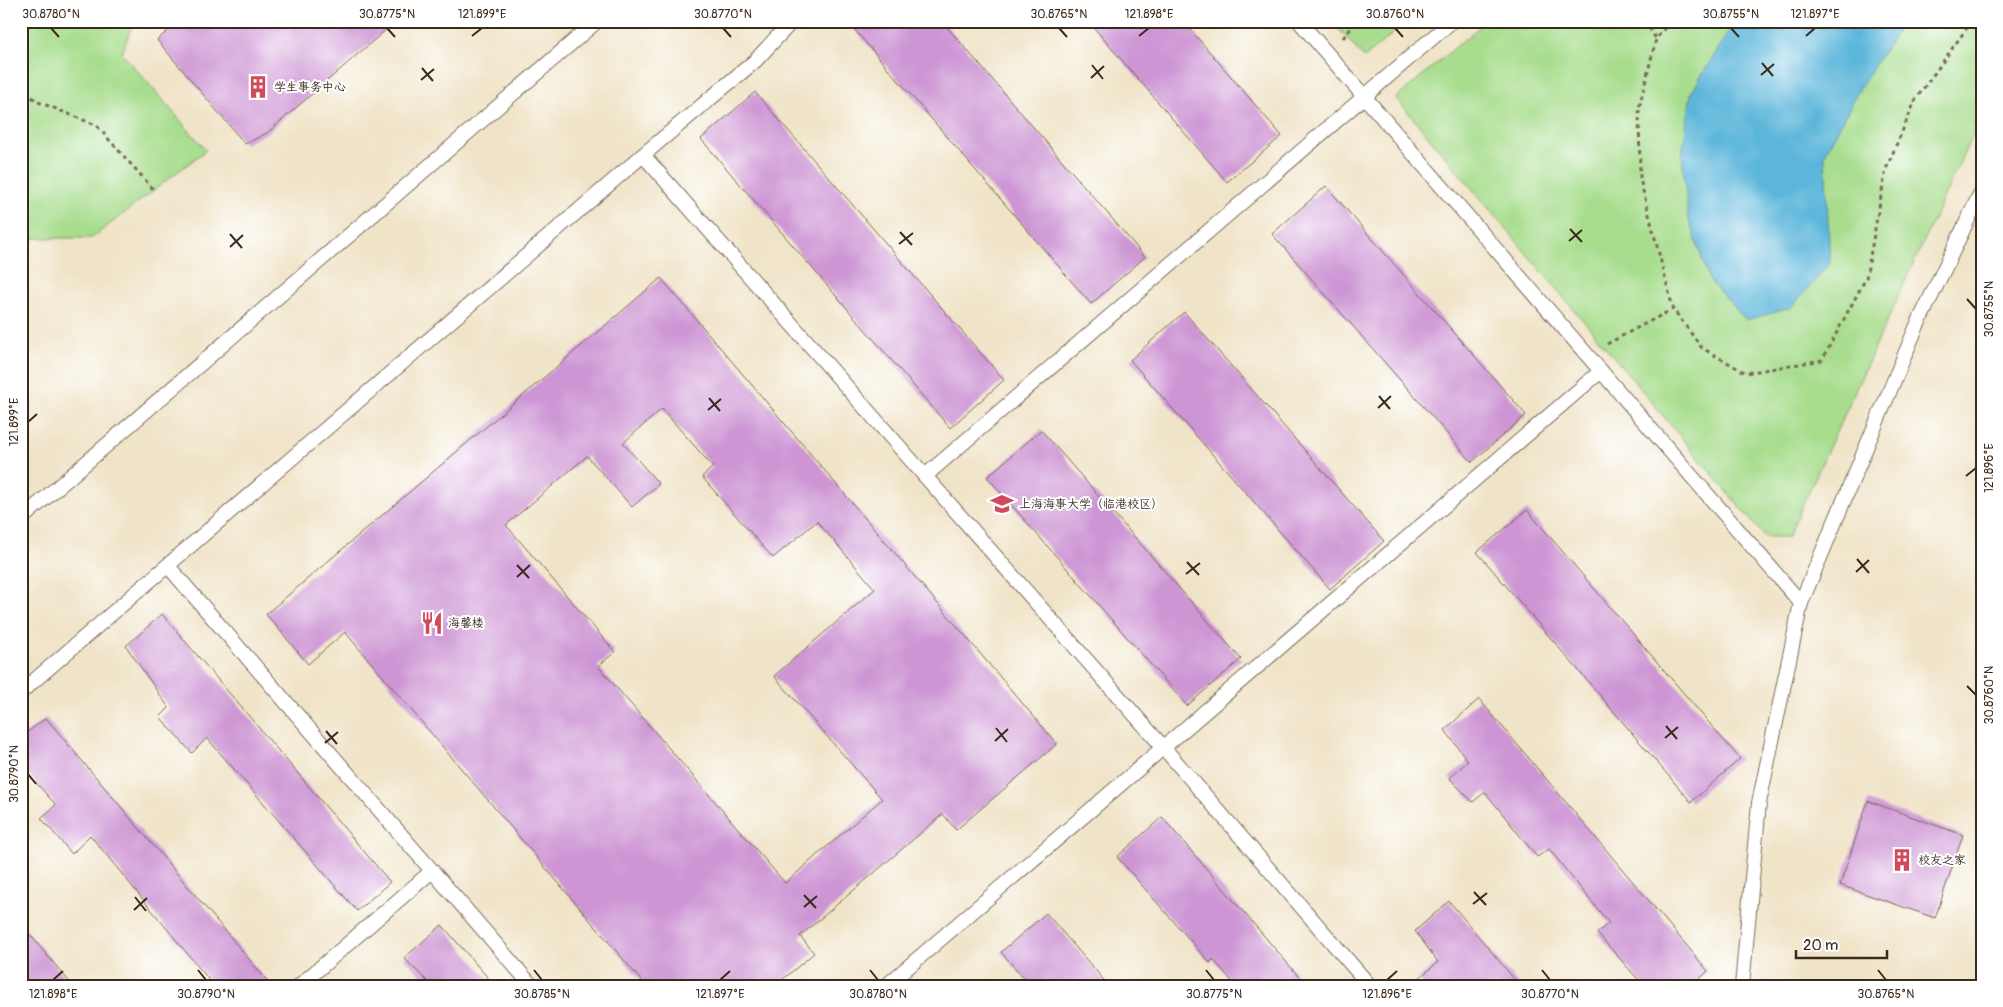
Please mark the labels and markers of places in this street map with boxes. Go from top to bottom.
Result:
building icon: 学生事务中心 [245,74,271,100]
place label: 学生事务中心 [274,80,346,95]
school or university icon: 上海海事大学（临港校区） [989,491,1015,517]
place label: 上海海事大学（临港校区） [1019,497,1163,512]
restaurant icon: 海馨楼 [419,610,445,636]
place label: 海馨楼 [448,616,484,631]
building icon: 校友之家 [1889,847,1915,873]
place label: 校友之家 [1918,853,1966,868]

